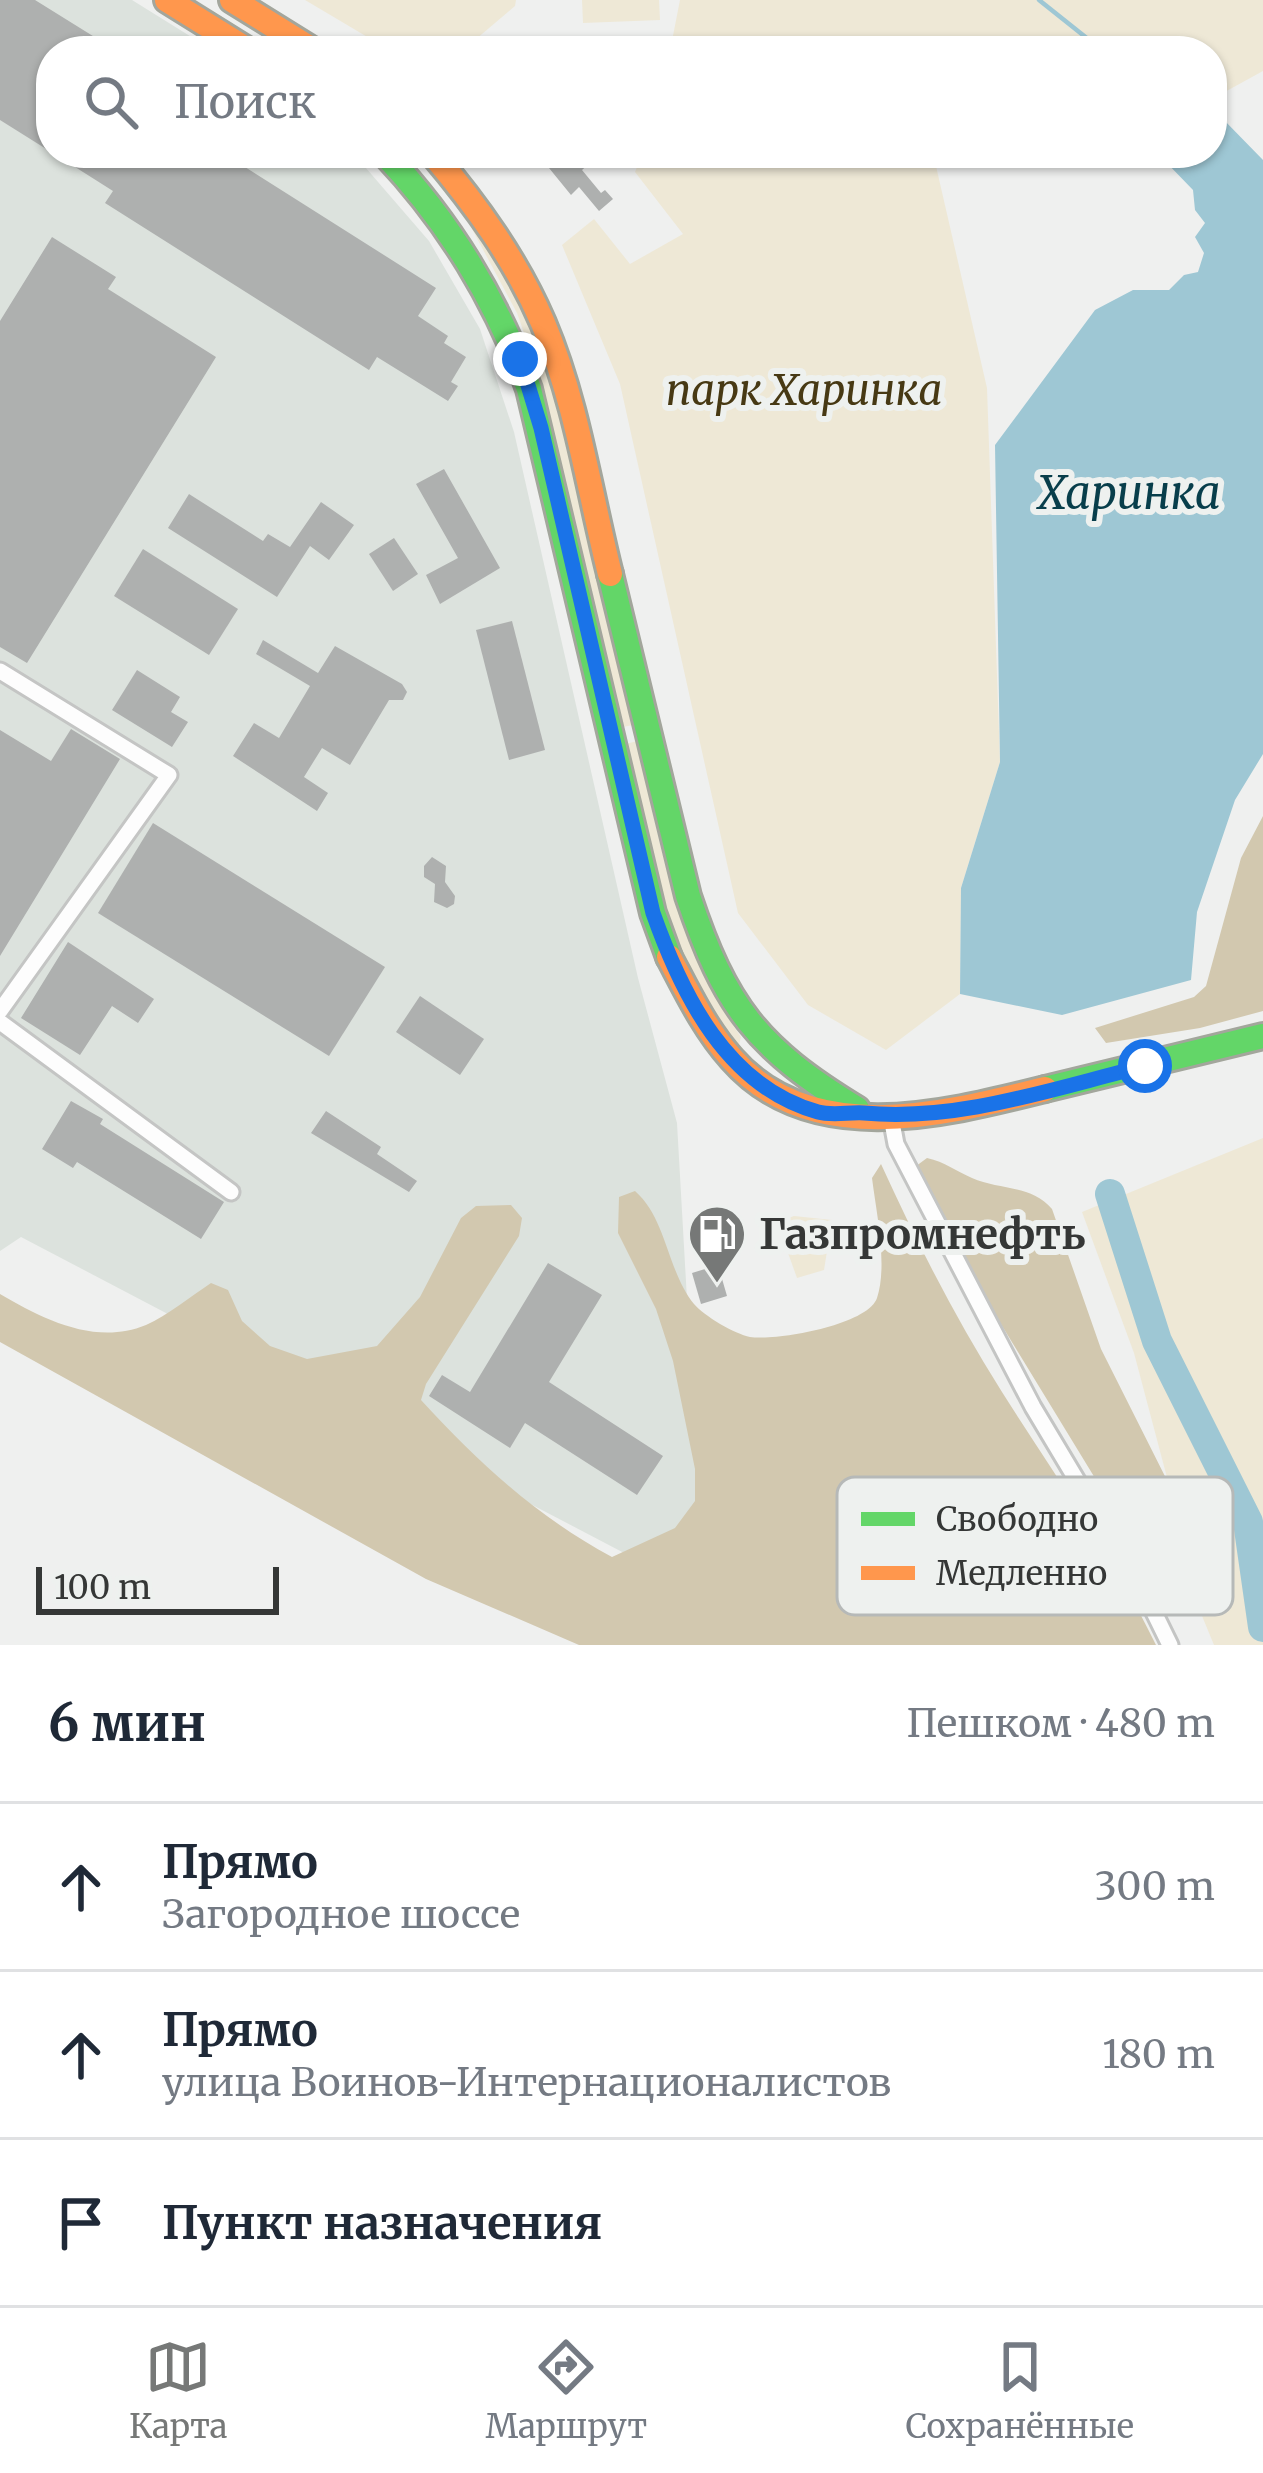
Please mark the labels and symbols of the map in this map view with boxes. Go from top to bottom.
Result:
route end [493,332,547,386]
park label: парк Харинка [666,364,942,416]
water label: Харинка [1035,465,1221,521]
route start [1118,1039,1172,1093]
fuel station icon: Газпромнефть [686,1203,748,1285]
place label: Газпромнефть [759,1208,1086,1260]
legend [837,1477,1233,1615]
text: Свободно [936,1499,1098,1540]
text: Медленно [936,1553,1107,1594]
scale bar [36,1561,279,1614]

